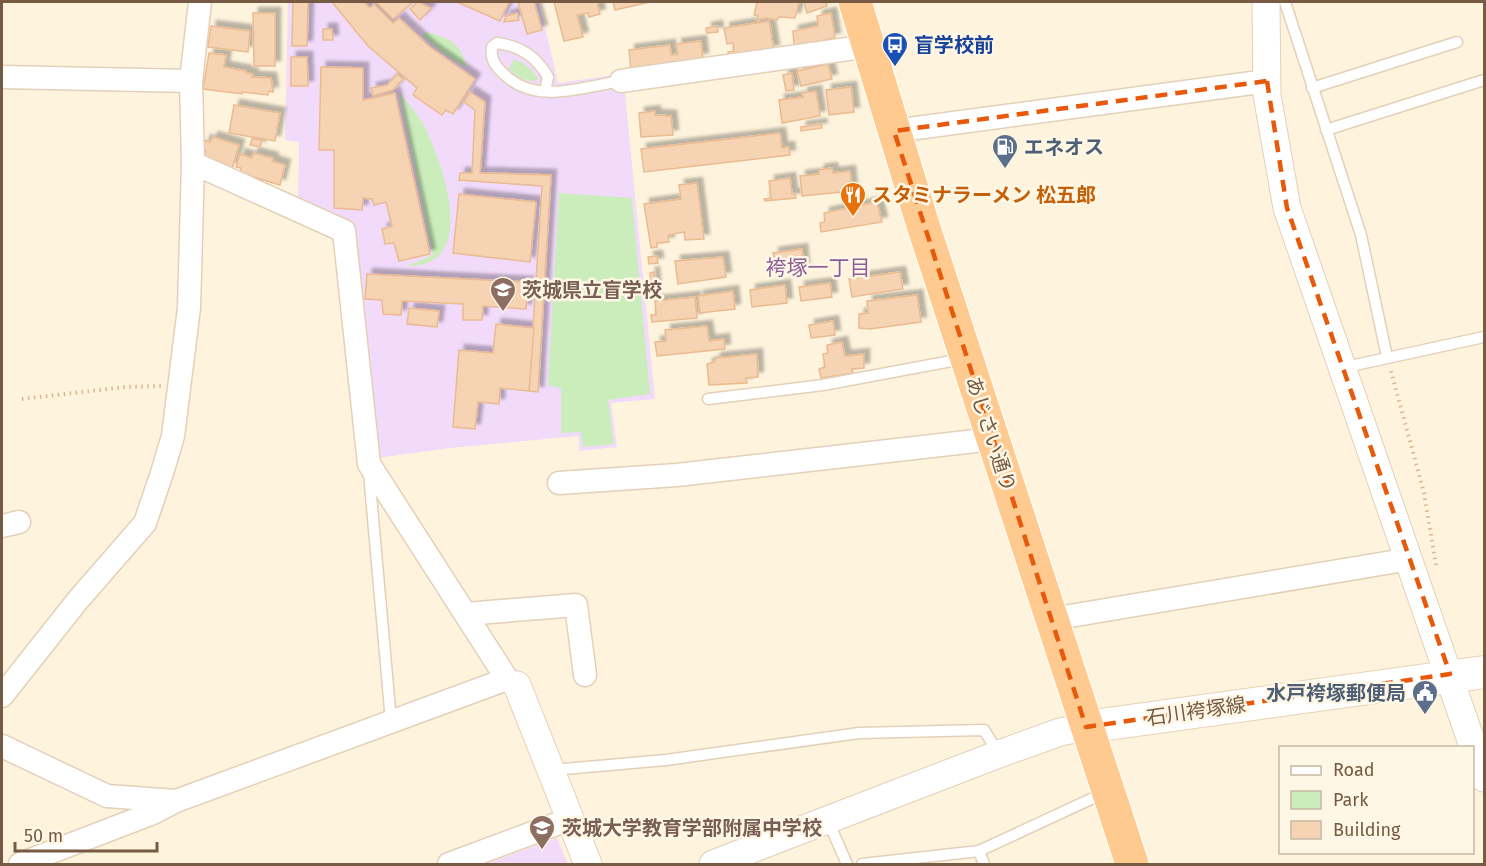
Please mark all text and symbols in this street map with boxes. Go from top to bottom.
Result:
bus stop icon: 盲学校前 [880,30,910,68]
place label: 盲学校前 [914,33,994,57]
fuel station icon: エネオス [990,132,1020,170]
place label: エネオス [1024,135,1104,159]
restaurant icon: スタミナラーメン 松五郎 [838,180,868,218]
place label: スタミナラーメン 松五郎 [872,183,1096,207]
district label: 袴塚一丁目 [766,255,871,281]
school or university icon: 茨城県立盲学校 [488,275,518,313]
place label: 茨城県立盲学校 [522,278,662,302]
street label: あじさい通り [961,373,1021,495]
public building icon: 水戸袴塚郵便局 [1410,678,1440,716]
place label: 水戸袴塚郵便局 [1266,681,1406,705]
street label: 石川袴塚線 [1145,692,1247,730]
legend [1279,746,1474,854]
text: Road [1333,759,1375,781]
text: Park [1333,789,1369,811]
school or university icon: 茨城大学教育学部附属中学校 [527,813,557,851]
scale bar [15,815,158,853]
place label: 茨城大学教育学部附属中学校 [562,816,822,840]
text: Building [1333,819,1401,841]
text: 50 m [24,825,63,847]

